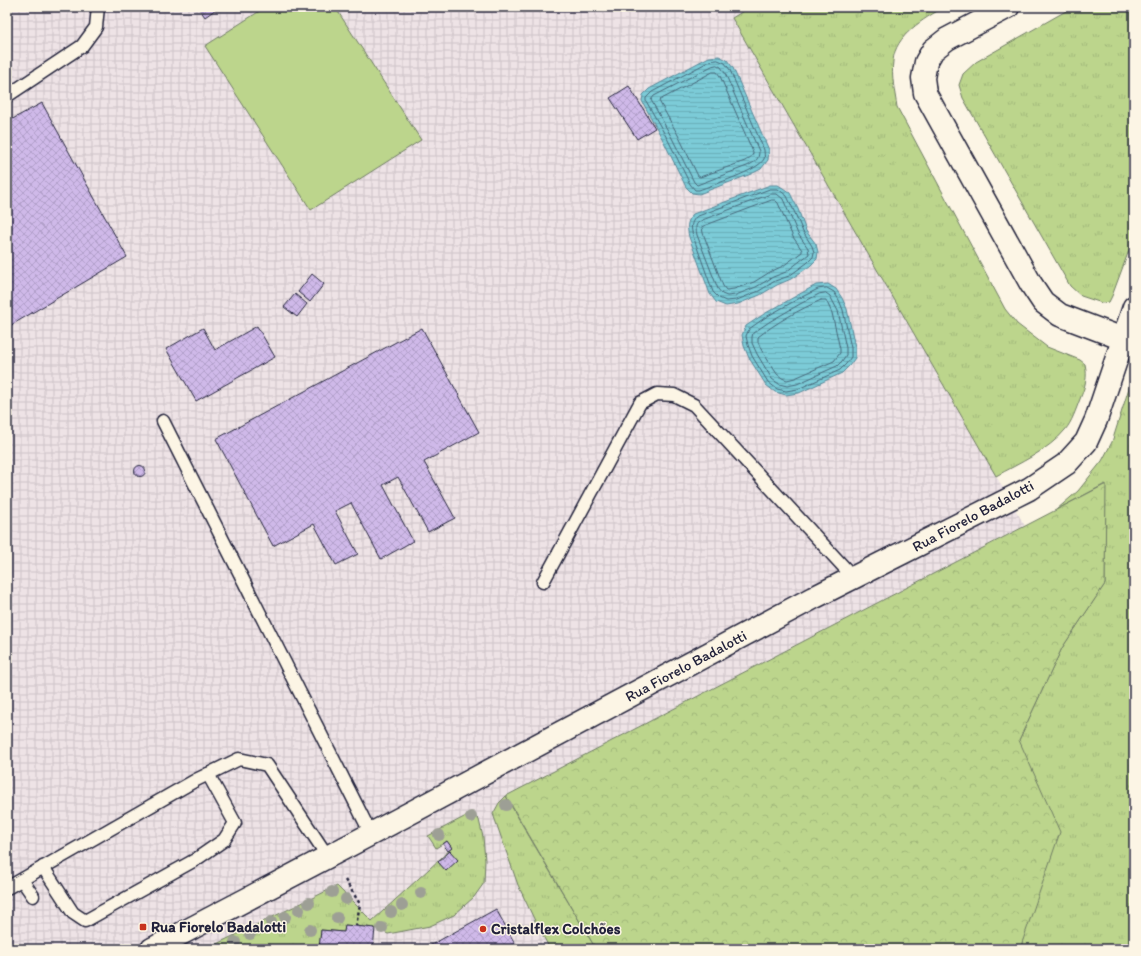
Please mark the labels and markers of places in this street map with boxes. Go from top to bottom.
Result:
place label: Rua Fiorelo Badalotti [151,918,286,936]
place label: Cristalflex Colchões [491,920,621,938]
marker: Rua Fiorelo Badalotti [138,922,148,932]
marker: Cristalflex Colchões [478,924,488,934]

